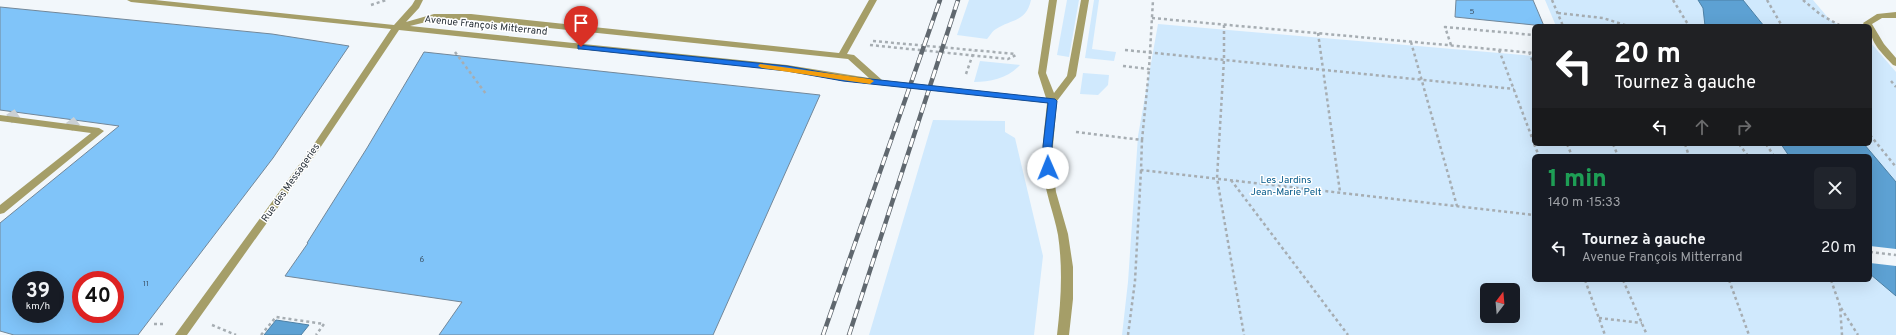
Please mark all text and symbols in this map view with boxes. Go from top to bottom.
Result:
pin [564,6,598,47]
house number: 5 [1470,7,1475,17]
icon: arrive [570,12,592,34]
street label: Avenue François Mitterrand [424,13,548,39]
text: 20 m [1614,37,1681,73]
icon: left [1548,40,1600,92]
text: Tournez à gauche [1614,72,1756,95]
icon: left [1649,116,1671,138]
icon: ahead [1691,116,1713,138]
icon: right [1733,116,1755,138]
street label: Rue des Messageries [259,141,323,225]
position arrow [1027,147,1069,189]
text: 1 min [1548,165,1607,195]
button: close [1814,167,1856,209]
park label: Les Jardins Jean-Marie Pelt [1250,174,1322,199]
text: 140 m · 15:33 [1548,195,1621,211]
text: Tournez à gauche [1582,231,1706,250]
icon: left [1548,237,1570,259]
text: 20 m [1821,239,1856,258]
text: Avenue François Mitterrand [1582,250,1742,266]
house number: 6 [420,255,425,265]
speed limit sign: 40 [72,271,124,323]
text: 39 [26,279,50,305]
house number: 11 [143,279,149,289]
north arrow [1480,283,1520,323]
map controls [1480,283,1520,323]
text: km/h [26,300,50,313]

